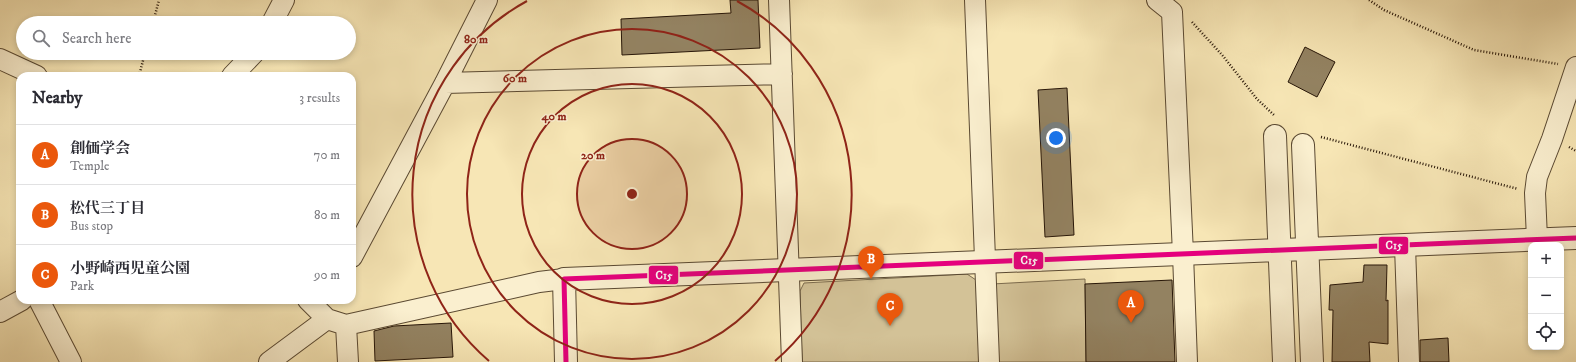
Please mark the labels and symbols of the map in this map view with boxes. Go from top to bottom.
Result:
text: 80 m [464,32,488,47]
text: 60 m [503,71,527,86]
text: 40 m [541,109,566,124]
your location [1046,128,1066,148]
text: 20 m [581,148,605,163]
centre of rings [625,187,639,201]
line badge: C15 [1378,236,1409,255]
text: C15 [1386,239,1403,253]
pin: B [858,246,884,279]
line badge: C15 [1013,251,1044,270]
text: C15 [1021,254,1038,268]
line badge: C15 [648,265,679,285]
text: C15 [656,269,673,283]
pin: A [1118,290,1144,323]
pin: C [877,293,903,326]

